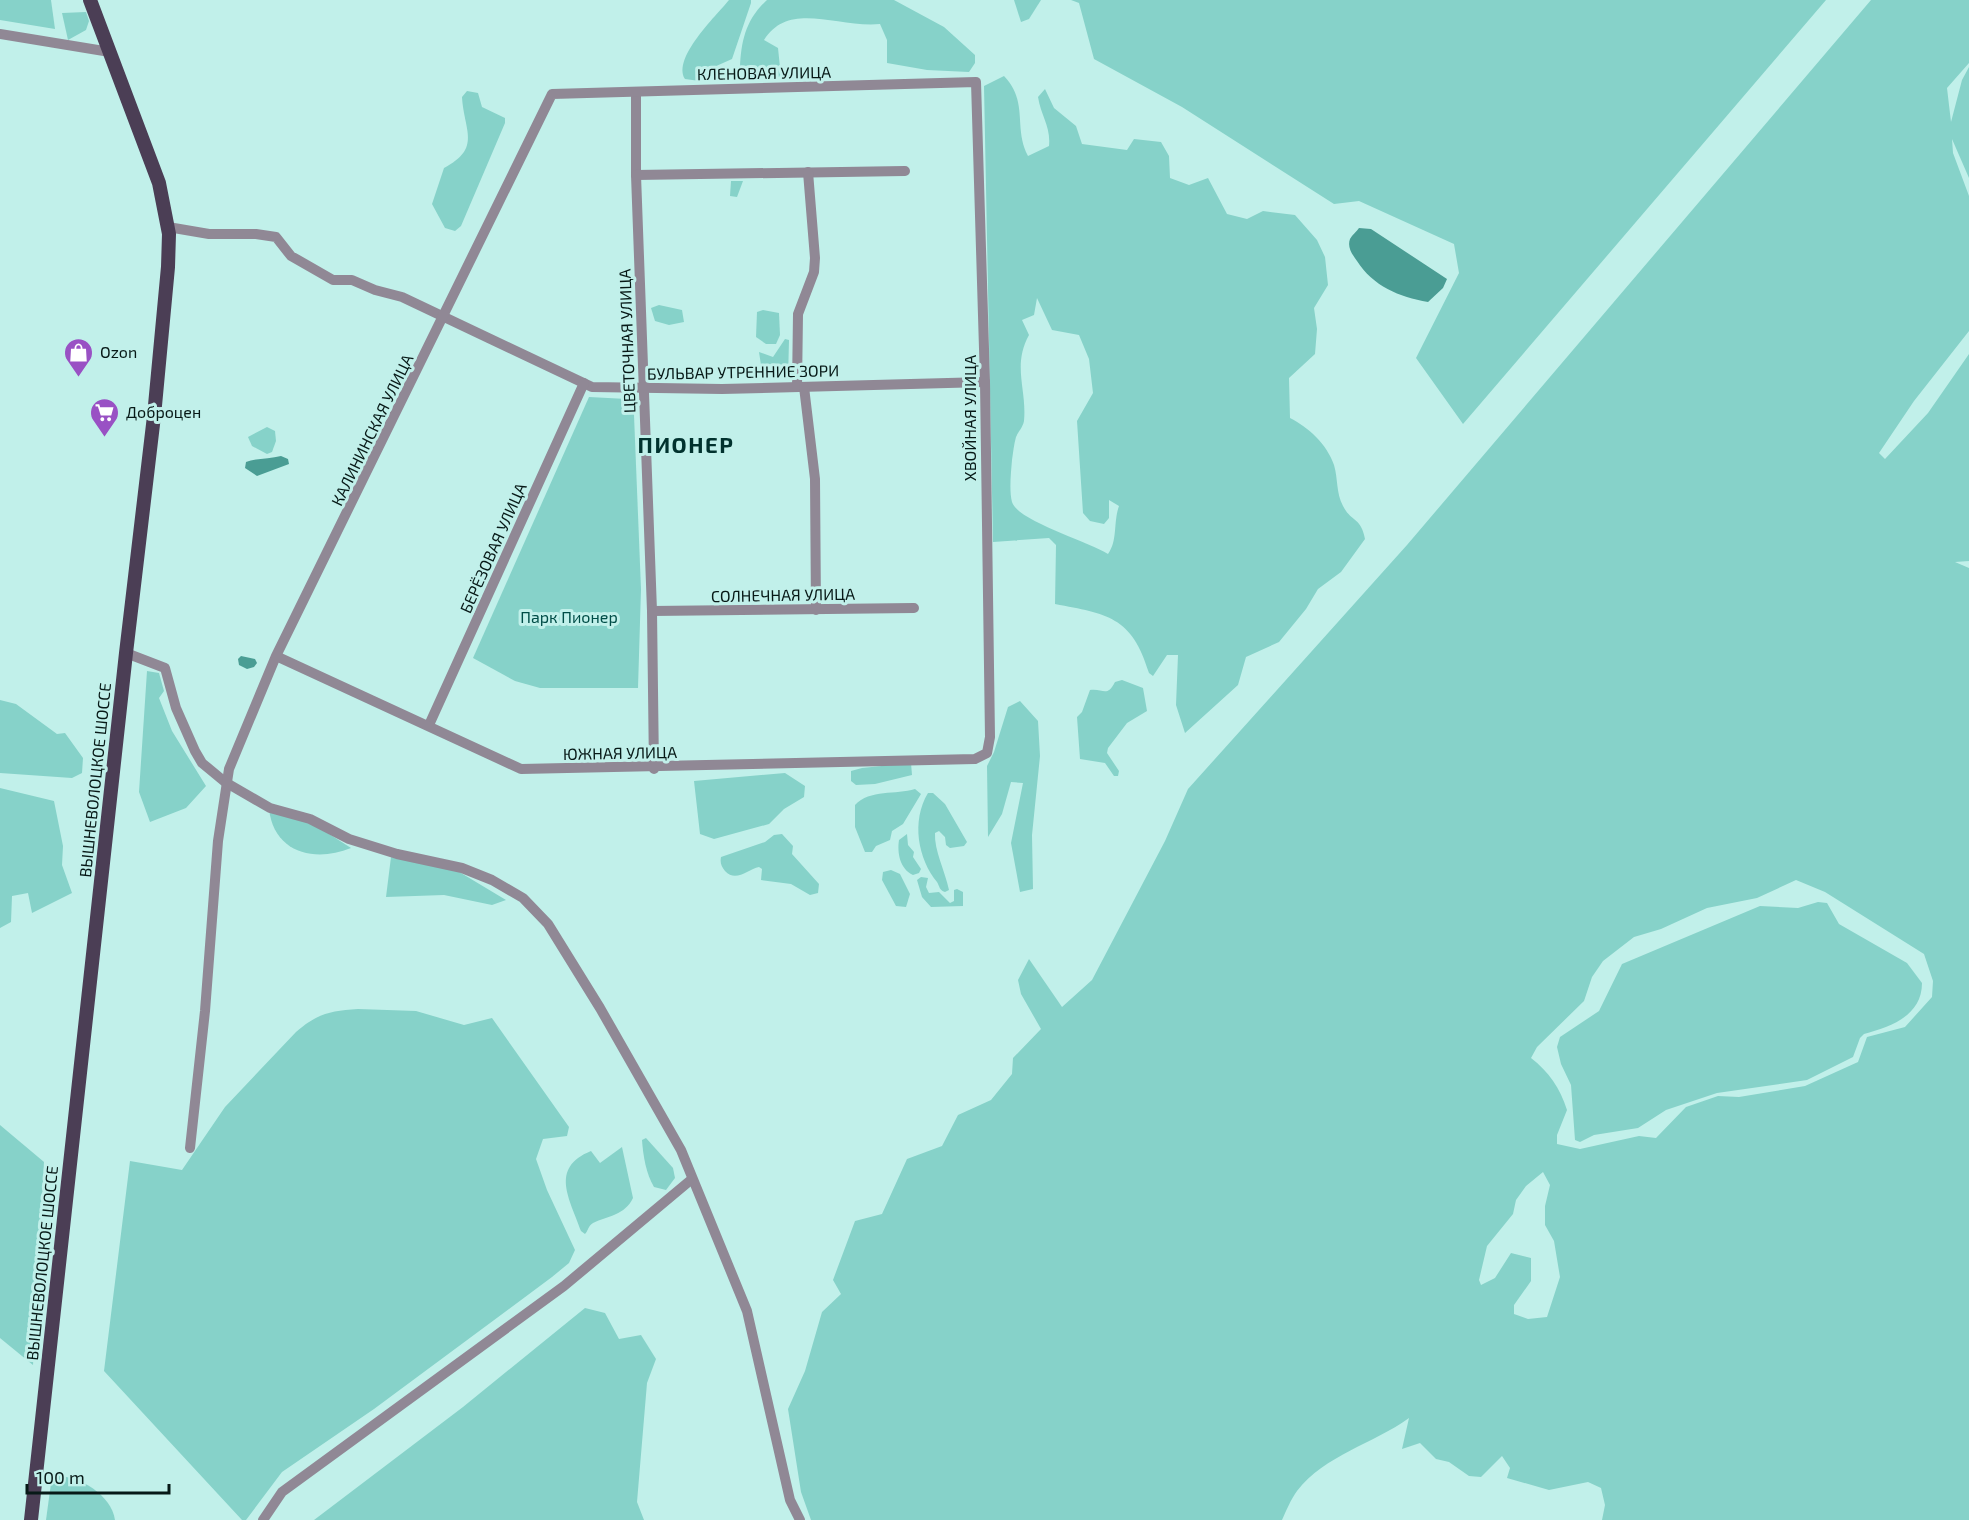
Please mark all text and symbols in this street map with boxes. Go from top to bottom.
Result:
street label: КЛЕНОВАЯ УЛИЦА [697,62,831,83]
street label: ЦВЕТОЧНАЯ УЛИЦА [614,268,639,414]
shop icon: Ozon [63,336,95,378]
place label: Ozon [100,342,137,361]
street label: КАЛИНИНСКАЯ УЛИЦА [327,351,417,509]
street label: ХВОЙНАЯ УЛИЦА [960,355,979,481]
street label: БУЛЬВАР УТРЕННИЕ ЗОРИ [647,360,839,383]
supermarket icon: Доброцен [89,396,121,438]
place label: Доброцен [126,402,201,421]
district label: ПИОНЕР [638,431,734,457]
street label: БЕРЁЗОВАЯ УЛИЦА [455,480,530,616]
street label: СОЛНЕЧНАЯ УЛИЦА [711,584,855,605]
park label: Парк Пионер [520,607,618,626]
street label: ВЫШНЕВОЛОЦКОЕ ШОССЕ [75,682,114,878]
street label: ЮЖНАЯ УЛИЦА [563,742,677,763]
street label: ВЫШНЕВОЛОЦКОЕ ШОССЕ [22,1165,61,1361]
scale bar [27,1457,170,1495]
text: 100 m [36,1466,85,1488]

